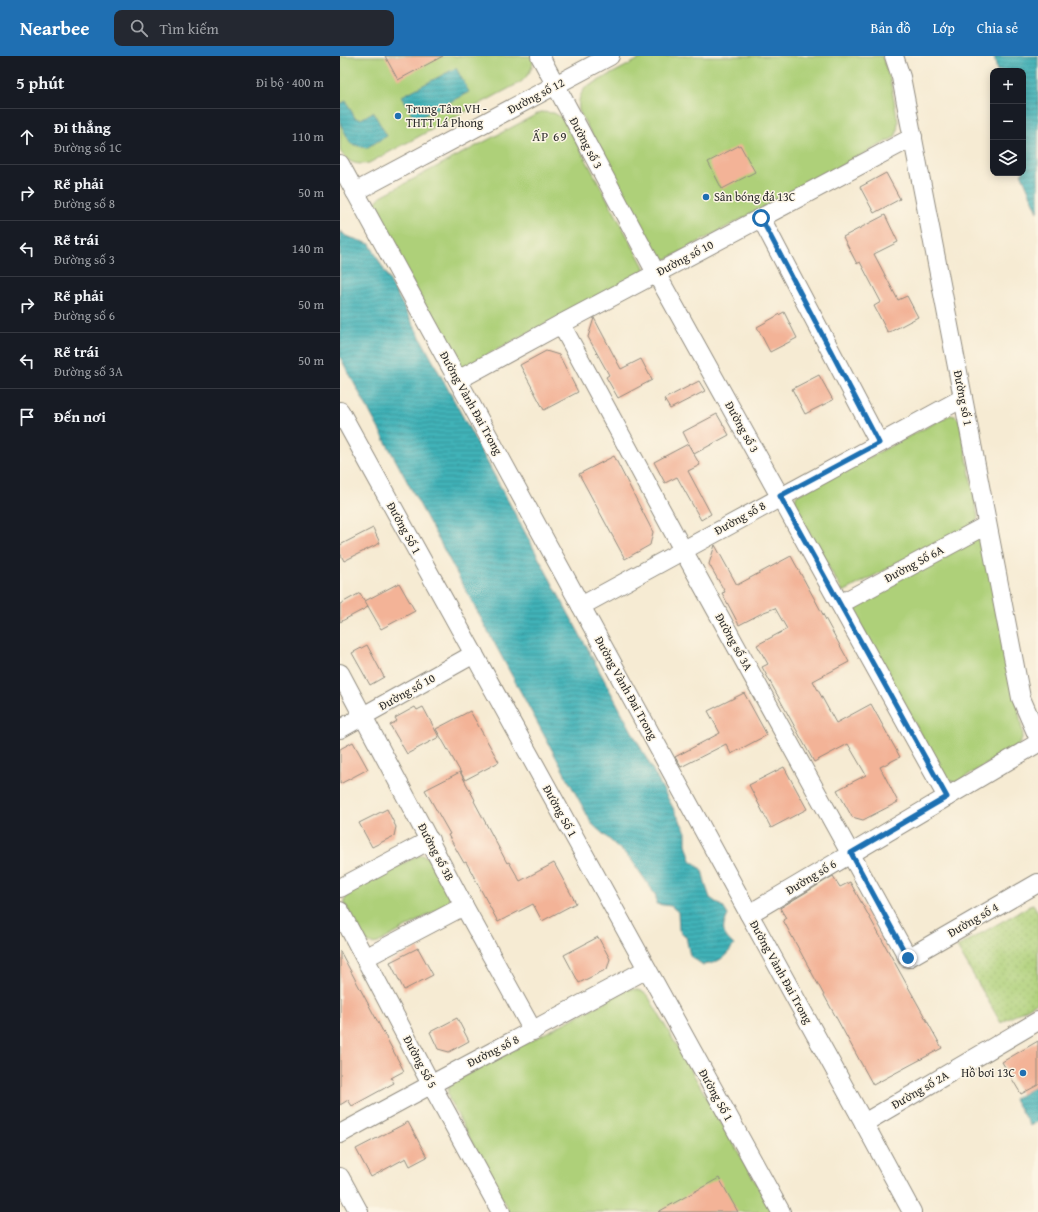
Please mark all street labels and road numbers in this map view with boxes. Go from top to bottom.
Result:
street label: Đường số 12 [504,73,567,118]
street label: Đường số 3 [566,114,607,172]
street label: Đường số 10 [653,235,716,280]
street label: Đường Vành Đai Trong [436,348,507,458]
street label: Đường số 1 [950,369,977,427]
street label: Đường số 3 [721,398,764,456]
street label: Đường số 8 [711,496,769,539]
street label: Đường Số 1 [383,499,426,557]
street label: Đường Số 6A [881,541,947,586]
street label: Đường số 3A [712,610,758,674]
street label: Đường Vành Đai Trong [591,633,662,743]
street label: Đường số 10 [376,669,438,714]
street label: Đường Số 1 [539,782,582,840]
street label: Đường số 3B [414,820,459,884]
street label: Đường số 6 [782,855,839,898]
street label: Đường số 4 [944,898,1002,941]
street label: Đường Vành Đai Trong [746,917,817,1027]
street label: Đường số 8 [464,1030,522,1071]
street label: Đường Số 5 [399,1032,442,1091]
street label: Đường Số 1 [695,1066,738,1124]
street label: Đường số 2A [888,1066,952,1113]

